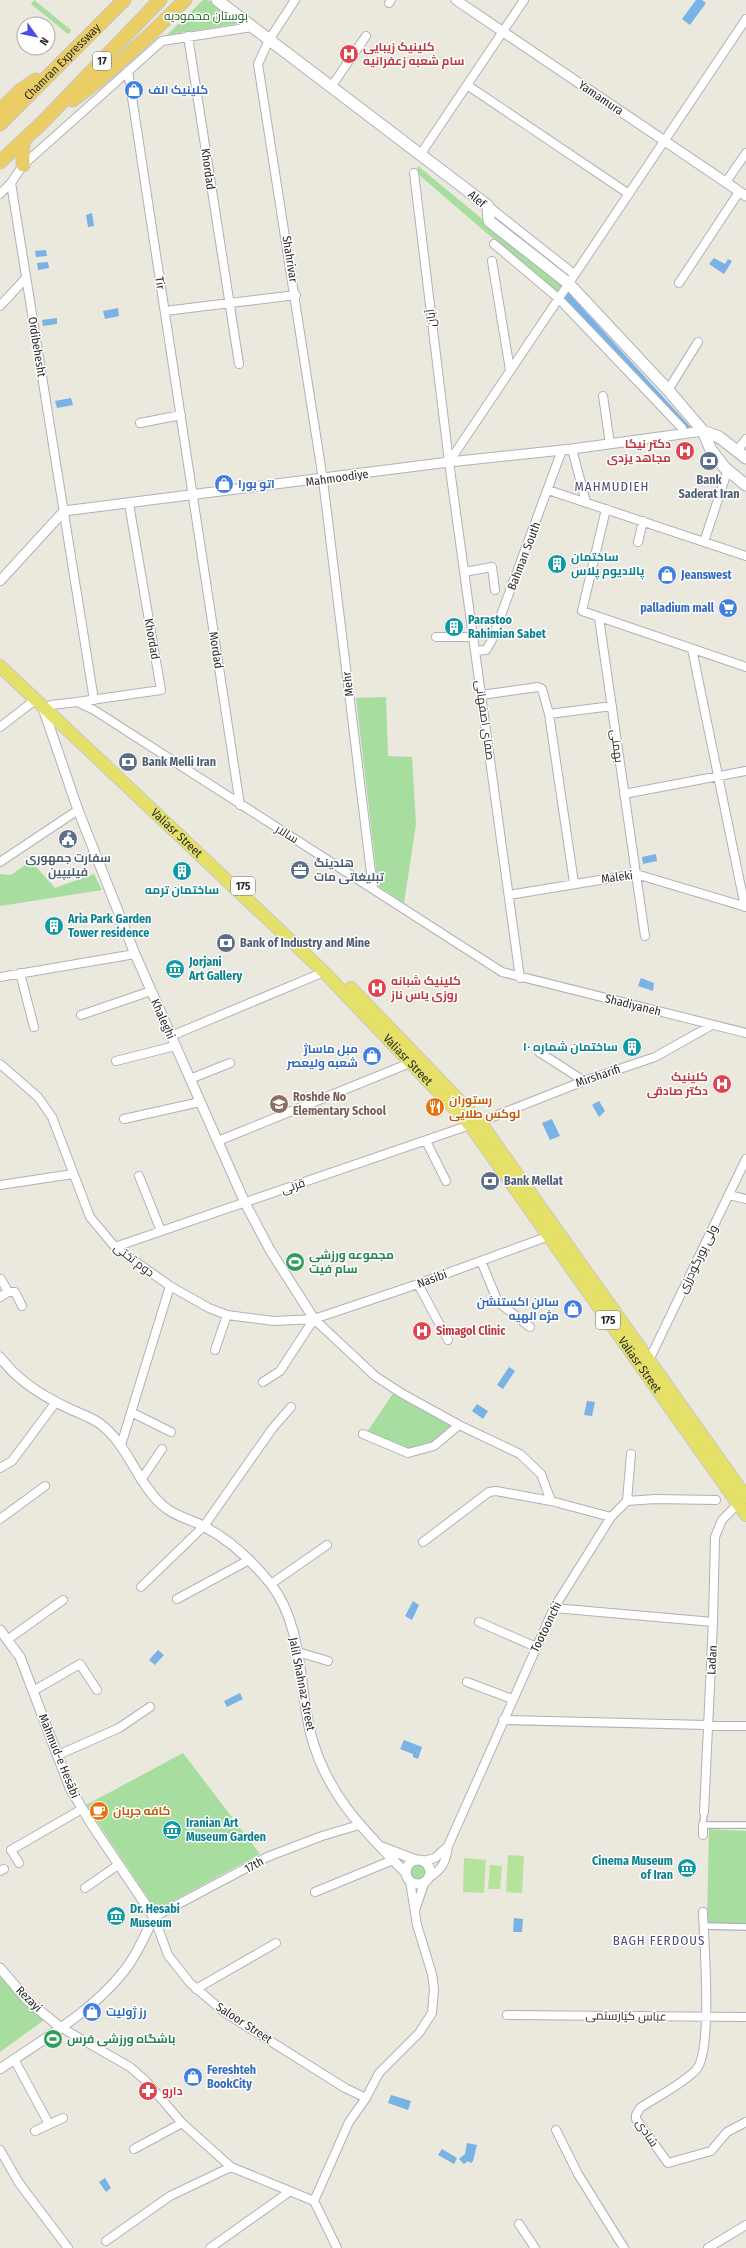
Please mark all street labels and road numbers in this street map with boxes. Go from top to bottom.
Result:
street label: Chamran Expressway [21,20,104,103]
road number: 17 [93,52,111,70]
street label: Yamamura [576,78,626,118]
street label: Khordad [198,147,218,191]
street label: Alef [465,187,490,211]
street label: Shahrivar [279,235,301,284]
street label: Tir [152,276,168,291]
street label: آبان [423,307,439,328]
street label: Ordibehesht [25,316,49,378]
street label: Mahmoodiye [305,467,369,489]
street label: Bahman South [505,520,543,592]
street label: Khordad [141,617,163,661]
street label: Mordad [206,630,226,670]
street label: Mehr [339,670,356,697]
street label: صفای اصفهانی [472,679,498,761]
street label: بهمنی [608,729,626,763]
street label: Valiasr Street [148,805,205,860]
street label: سالار [272,821,301,846]
street label: Maleki [600,868,634,886]
road number: 175 [231,877,255,895]
street label: Shadiyaneh [604,991,662,1019]
street label: Khaleghi [148,997,178,1041]
street label: Valiasr Street [380,1031,435,1088]
street label: Mirsharifi [574,1062,622,1090]
street label: قرنی [279,1175,307,1197]
street label: ولی پورگودرزی [675,1222,722,1296]
street label: دوم تختی [110,1240,157,1281]
street label: Nasibi [415,1267,449,1291]
road number: 175 [596,1311,620,1329]
street label: Valiasr Street [615,1334,664,1396]
street label: Tootoonchi [528,1599,564,1655]
street label: Jalil Shahnaz Street [286,1636,318,1732]
street label: Ladan [704,1645,720,1675]
street label: Mahmud-e Hesābi [36,1712,82,1800]
street label: 17th [242,1854,266,1876]
street label: Rezayi [13,1983,45,2015]
street label: Saloor Street [213,2000,275,2046]
street label: عباس کیارستمی [585,2008,667,2024]
street label: شادی [633,2117,661,2149]

